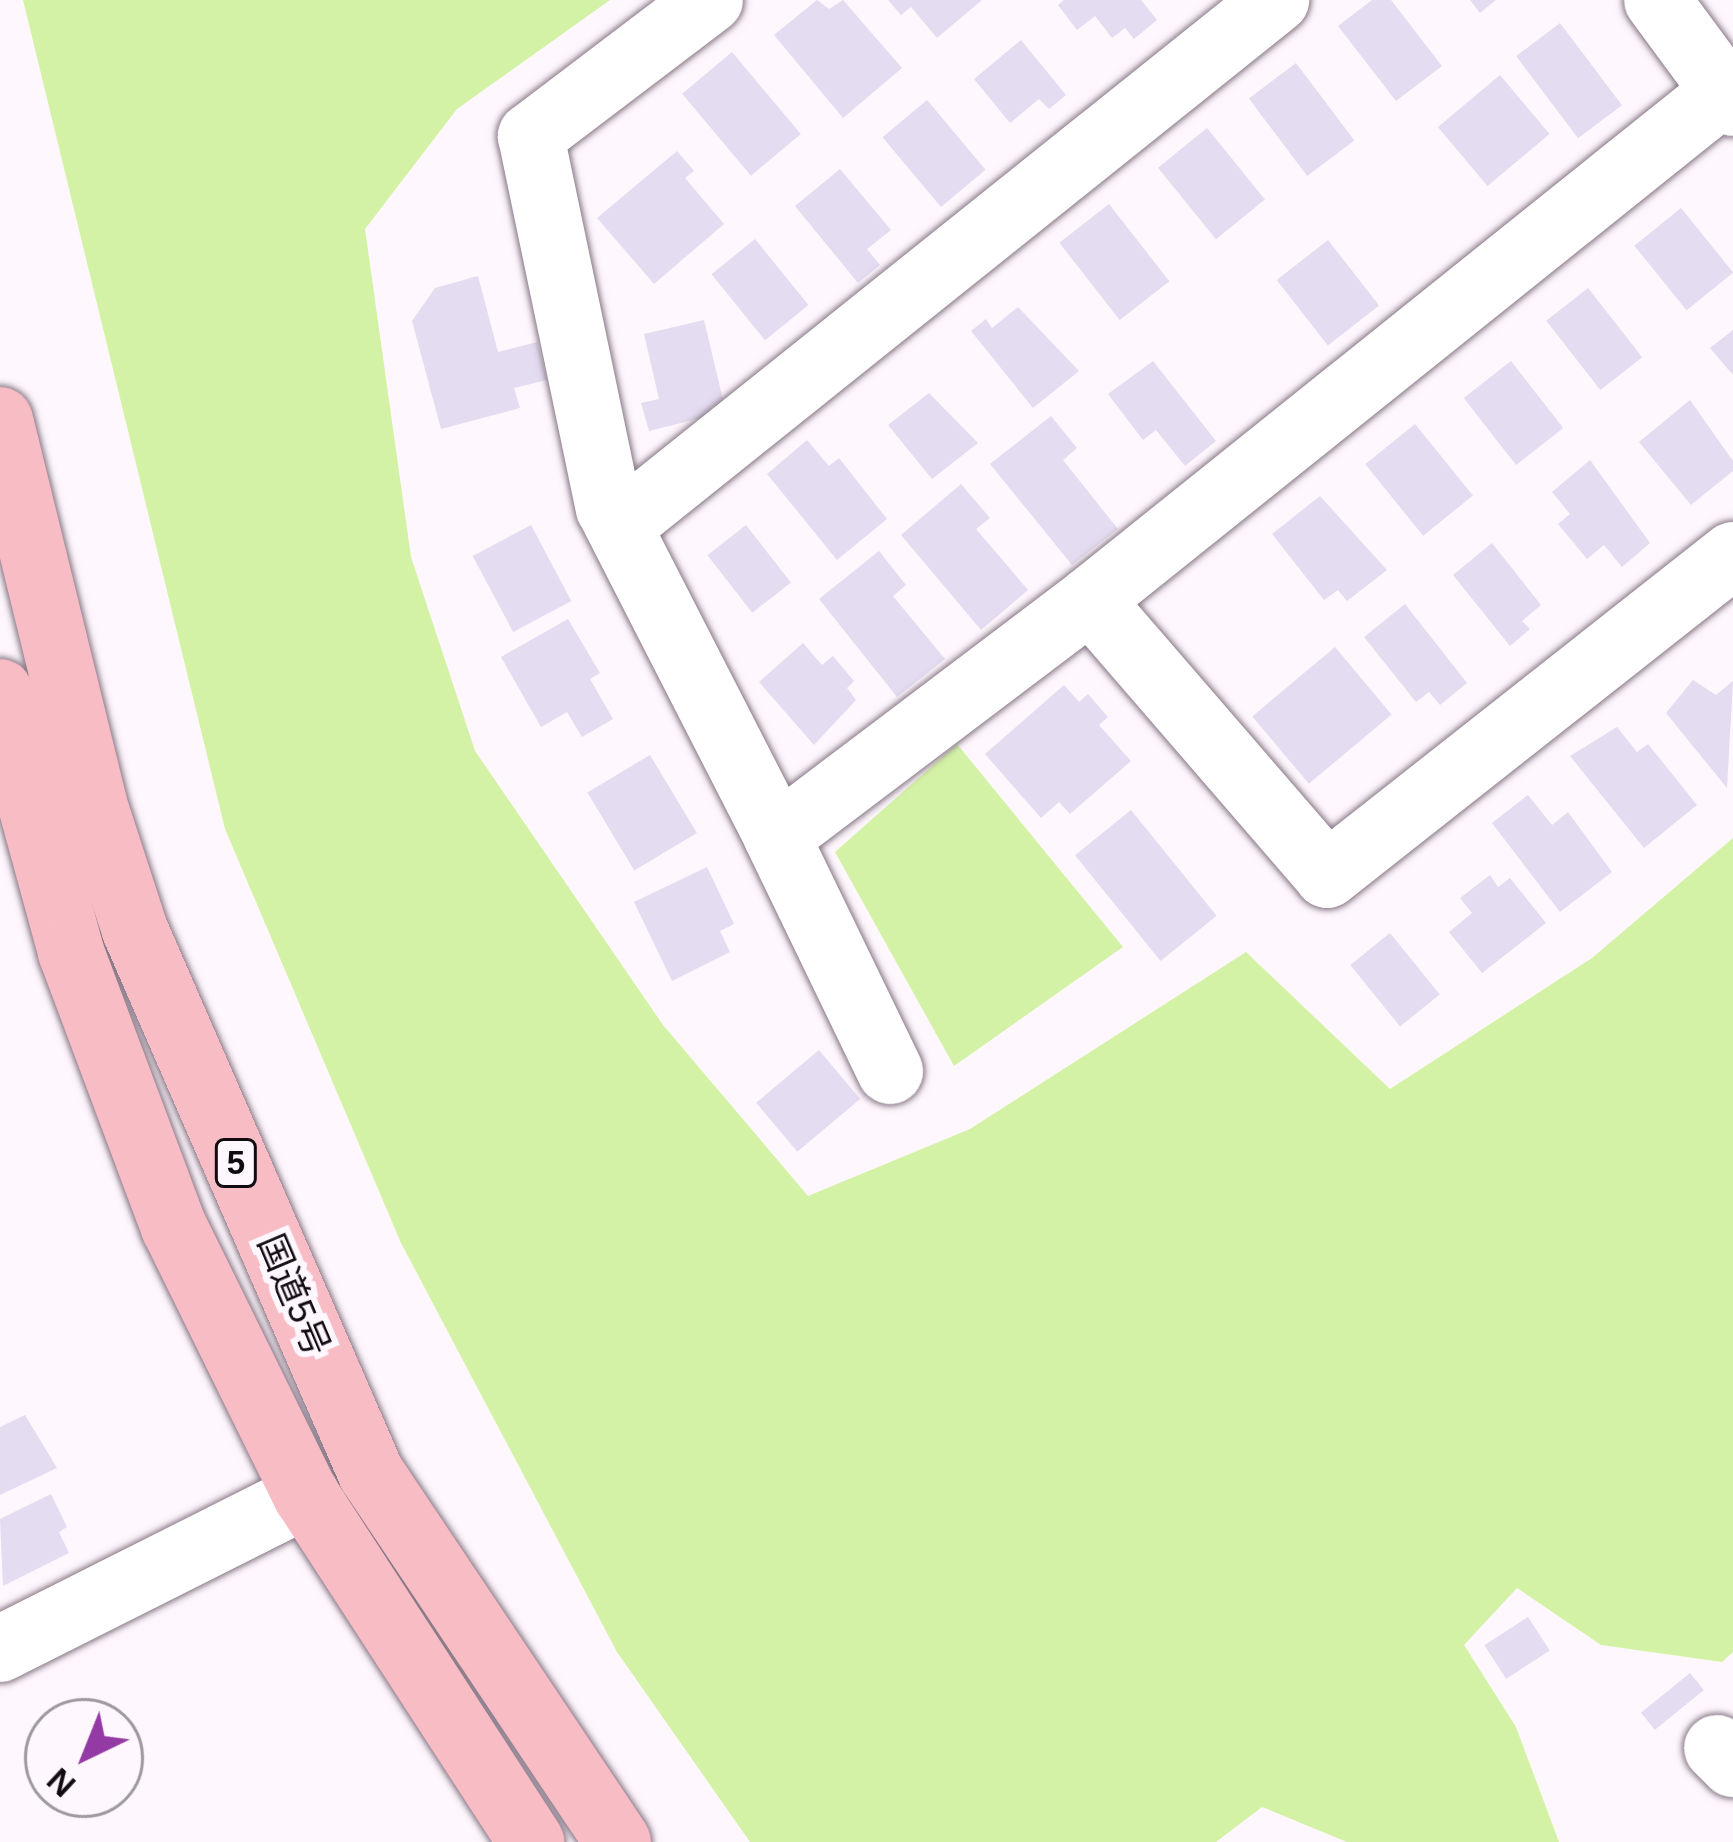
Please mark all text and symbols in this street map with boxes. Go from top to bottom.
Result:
road number: 5 [212,1136,260,1190]
street label: 国道5号 [249,1228,339,1362]
north arrow [24,1698,144,1818]
text: N [40,1761,82,1804]

